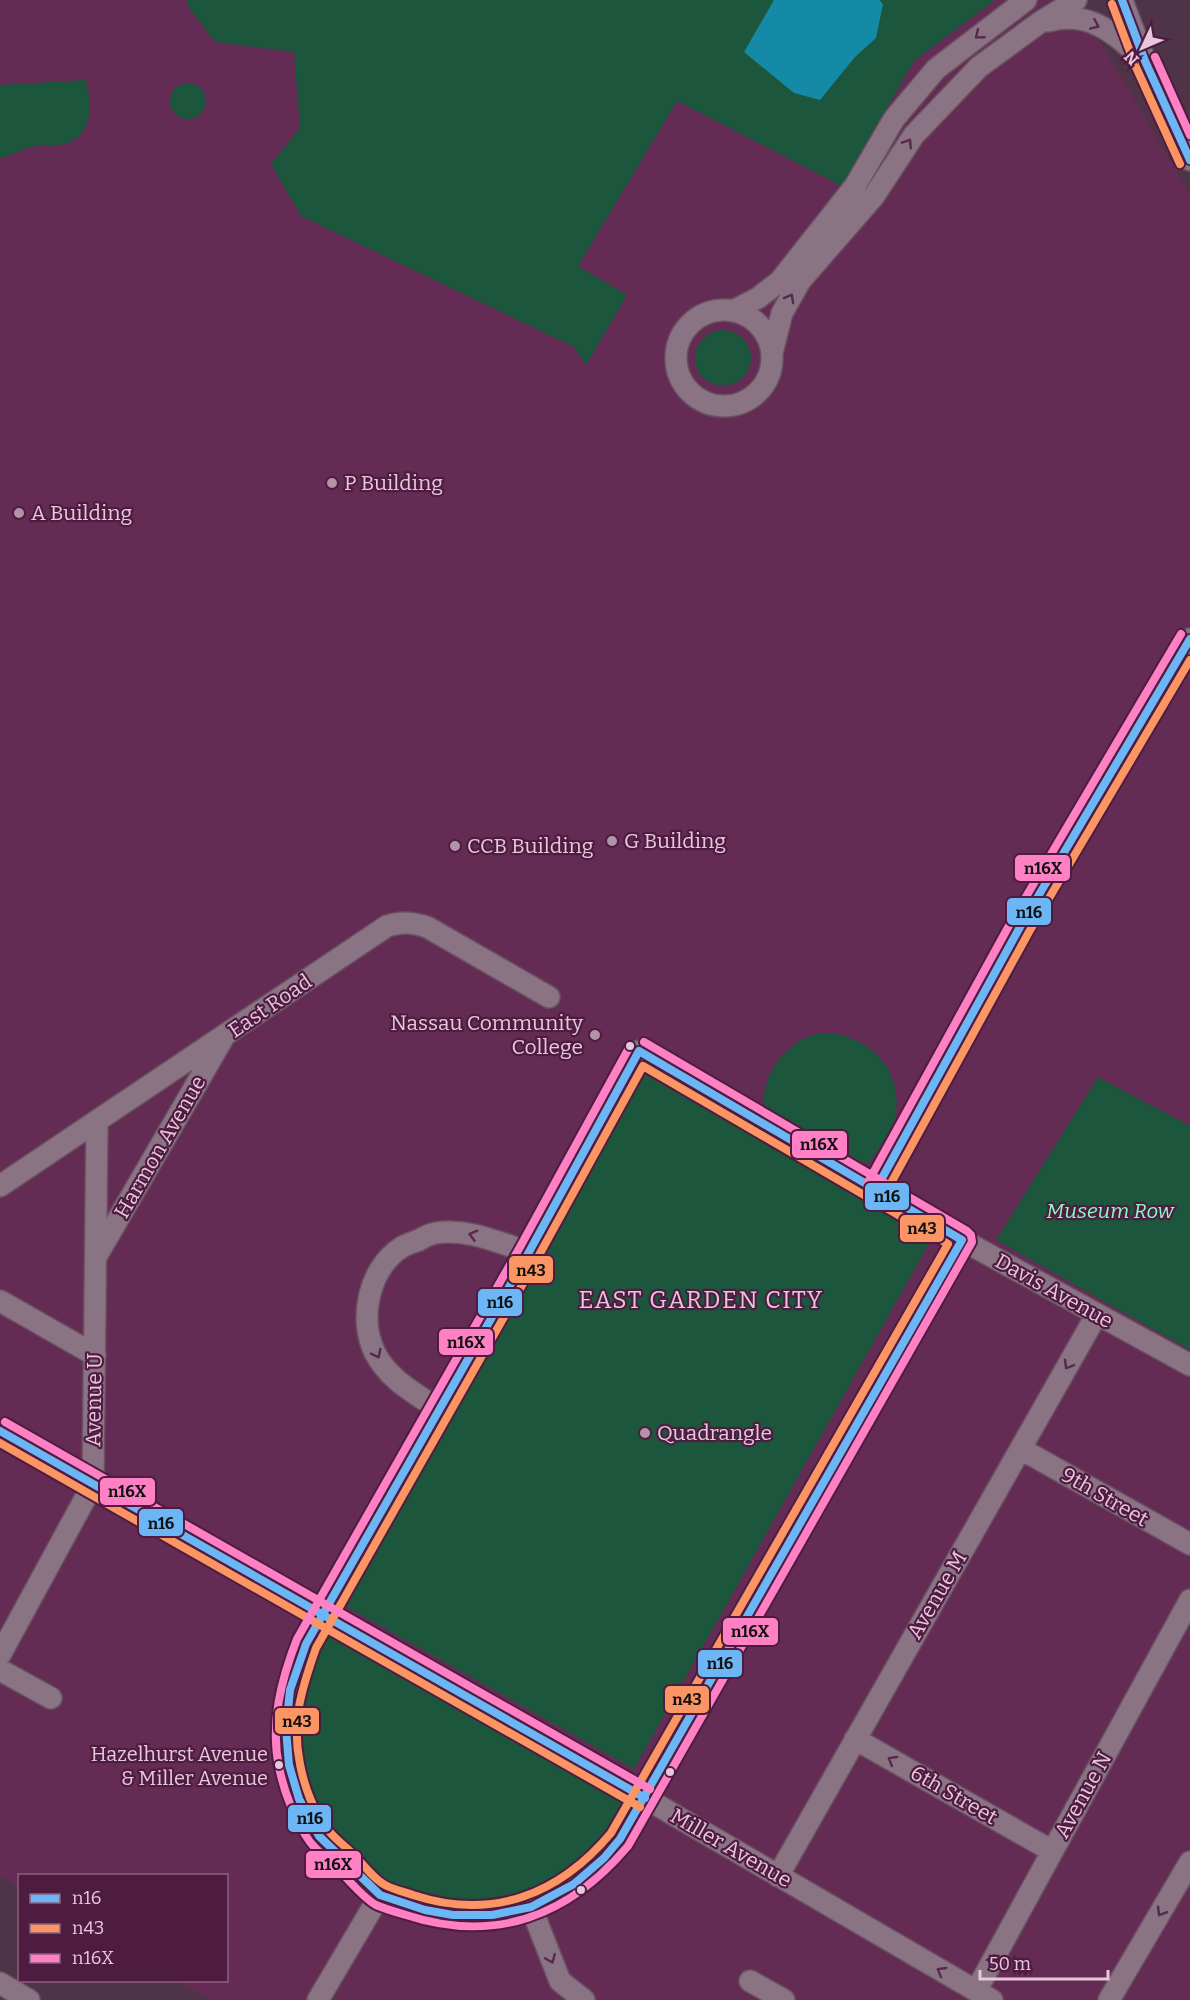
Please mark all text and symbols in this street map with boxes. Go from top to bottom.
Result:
one-way arrow [1089,18,1100,30]
north arrow [1112,18,1172,78]
one-way arrow [975,28,986,39]
text: N [1120,47,1143,69]
one-way arrow [901,139,912,150]
one-way arrow [783,294,795,304]
place label: P Building [344,470,443,496]
marker: P Building [325,476,339,490]
place label: A Building [31,500,133,526]
marker: A Building [12,506,26,520]
place label: G Building [624,828,726,854]
place label: CCB Building [467,833,594,859]
marker: G Building [605,834,619,848]
marker: CCB Building [448,839,462,853]
line badge: n16X [1014,854,1071,882]
text: n16X [1024,859,1063,878]
line badge: n16 [1006,897,1052,926]
text: n16 [1016,903,1043,922]
street label: East Road [223,969,317,1043]
place label: Nassau Community College [390,1010,584,1060]
marker: Nassau Community College [588,1028,602,1042]
unlabelled marker [624,1040,636,1052]
street label: Harmon Avenue [109,1071,211,1223]
line badge: n16X [791,1130,848,1159]
text: n16X [800,1135,839,1154]
line badge: n16 [864,1182,910,1211]
text: n16 [874,1187,901,1206]
park label: Museum Row [1046,1198,1176,1224]
line badge: n43 [899,1214,945,1243]
text: n43 [907,1219,937,1238]
one-way arrow [469,1230,479,1242]
street label: Davis Avenue [990,1248,1118,1334]
line badge: n43 [508,1255,554,1284]
text: n43 [516,1261,546,1280]
district label: EAST GARDEN CITY [578,1286,824,1314]
line badge: n16 [477,1288,523,1317]
text: n16 [487,1293,514,1312]
line badge: n16X [438,1328,494,1356]
text: n16X [447,1333,486,1352]
one-way arrow [370,1348,381,1358]
street label: Avenue U [80,1353,108,1447]
one-way arrow [1064,1359,1076,1369]
place label: Quadrangle [657,1420,772,1446]
marker: Quadrangle [638,1426,652,1440]
street label: 9th Street [1057,1462,1154,1533]
line badge: n16X [99,1477,156,1506]
text: n16X [108,1482,147,1501]
line badge: n16 [138,1508,184,1537]
text: n16 [148,1514,175,1533]
street label: Avenue M [902,1547,972,1643]
line badge: n16X [722,1617,779,1646]
text: n16X [731,1622,770,1641]
line badge: n16 [697,1649,743,1678]
text: n16 [707,1654,734,1673]
line badge: n43 [664,1685,710,1714]
text: n43 [672,1690,702,1709]
line badge: n43 [274,1707,320,1735]
text: n43 [282,1712,312,1731]
place label: Hazelhurst Avenue & Miller Avenue [91,1742,268,1790]
street label: Avenue N [1049,1747,1117,1843]
one-way arrow [888,1755,898,1767]
marker: Hazelhurst Avenue & Miller Avenue [273,1759,285,1771]
street label: 6th Street [906,1760,1003,1831]
unlabelled marker [664,1766,676,1778]
street label: Miller Avenue [666,1803,796,1893]
line badge: n16 [287,1804,332,1833]
text: n16 [297,1809,324,1828]
line badge: n16X [305,1850,362,1879]
text: n16X [314,1855,353,1874]
legend [18,1874,228,1982]
unlabelled marker [575,1884,587,1896]
text: n16 [72,1887,101,1909]
one-way arrow [1156,1906,1168,1917]
text: n43 [72,1917,104,1939]
scale bar [980,1943,1108,1981]
text: n16X [72,1947,114,1969]
one-way arrow [544,1952,556,1963]
text: 50 m [989,1953,1031,1975]
one-way arrow [937,1966,947,1978]

